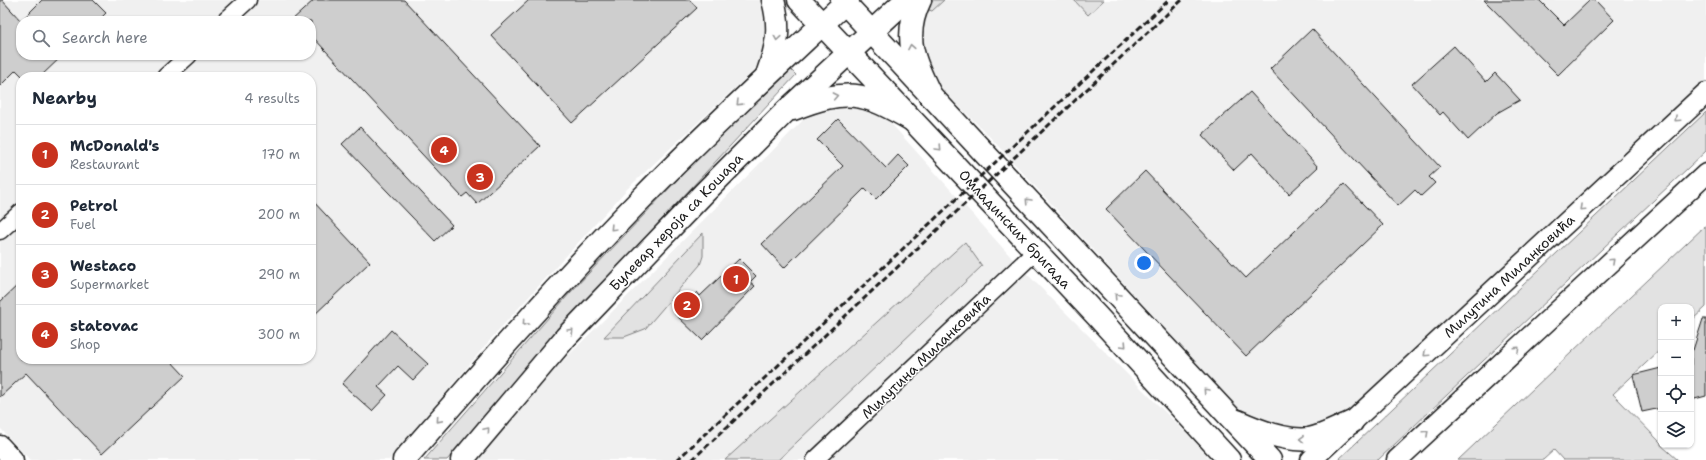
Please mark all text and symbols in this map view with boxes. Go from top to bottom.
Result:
search box [16,16,316,60]
icon: search [30,27,52,49]
text: Search here [62,28,148,48]
one-way arrow [774,35,782,41]
one-way arrow [908,44,916,50]
text: Nearby [32,87,97,109]
text: 4 results [244,90,300,107]
one-way arrow [832,92,838,100]
one-way arrow [736,98,744,106]
one-way arrow [1675,115,1682,122]
pin: 4 [431,135,457,165]
text: McDonald's [70,136,160,156]
one-way arrow [934,143,942,151]
text: 1 [42,146,48,163]
text: 170 m [262,146,300,163]
street label: Булевар хероја са Кошара [605,149,747,295]
text: Restaurant [70,156,140,173]
pin: 3 [467,162,493,192]
street label: Омладинских бригада [955,166,1075,293]
text: Petrol [70,196,118,216]
one-way arrow [1026,199,1033,206]
one-way arrow [1579,203,1587,211]
text: 2 [40,206,50,223]
text: 200 m [258,206,300,223]
street label: Милутина Миланковића [1440,210,1579,342]
text: Fuel [70,216,95,233]
one-way arrow [611,223,618,231]
your location [1134,253,1154,273]
text: Westaco [70,256,136,276]
one-way arrow [1608,258,1615,265]
pin: 1 [723,264,749,294]
text: 3 [40,266,50,283]
text: 290 m [258,266,300,283]
text: Supermarket [70,276,149,293]
street label: Милутина Миланковића [858,289,995,422]
pin: 2 [674,290,700,320]
one-way arrow [1114,293,1122,301]
map controls [1658,304,1694,448]
button: + [1658,304,1694,340]
text: statovac [70,316,139,336]
one-way arrow [522,318,529,325]
text: 4 [40,326,50,343]
text: 300 m [257,326,300,343]
one-way arrow [566,328,574,336]
text: Shop [70,336,100,353]
one-way arrow [1119,340,1127,348]
button: − [1658,340,1694,376]
one-way arrow [1512,346,1520,354]
one-way arrow [1423,349,1431,356]
button: locate [1658,376,1694,412]
one-way arrow [1203,388,1211,396]
button: layers [1658,412,1694,448]
one-way arrow [437,416,444,423]
one-way arrow [482,427,489,435]
one-way arrow [1421,431,1429,438]
one-way arrow [1299,434,1305,443]

